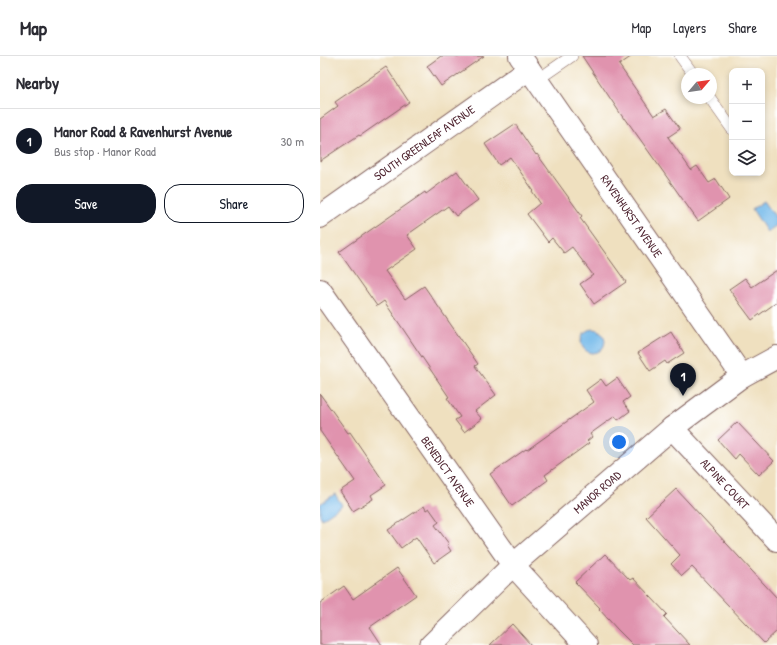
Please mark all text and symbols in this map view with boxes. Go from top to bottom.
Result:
text: Map [20,15,47,41]
text: Map [631,18,651,37]
text: Layers [673,18,706,37]
text: Share [728,18,757,37]
north arrow [681,68,717,104]
map controls [729,68,765,176]
button: + [729,68,765,104]
text: Nearby [16,71,59,94]
street label: SOUTH GREENLEAF AVENUE [370,101,479,184]
button: − [729,104,765,140]
text: Manor Road & Ravenhurst Avenue [54,121,232,142]
text: 1 [27,132,31,150]
text: 30 m [281,132,304,150]
button: layers [729,140,765,176]
text: Bus stop · Manor Road [54,142,156,160]
street label: RAVENHURST AVENUE [597,171,667,261]
button: Save [16,184,156,223]
button: Share [164,184,304,223]
pin: 1 [670,363,696,396]
your location [609,432,629,452]
street label: BENEDICT AVENUE [417,433,479,511]
street label: ALPINE COURT [697,455,753,513]
street label: MANOR ROAD [570,466,625,517]

